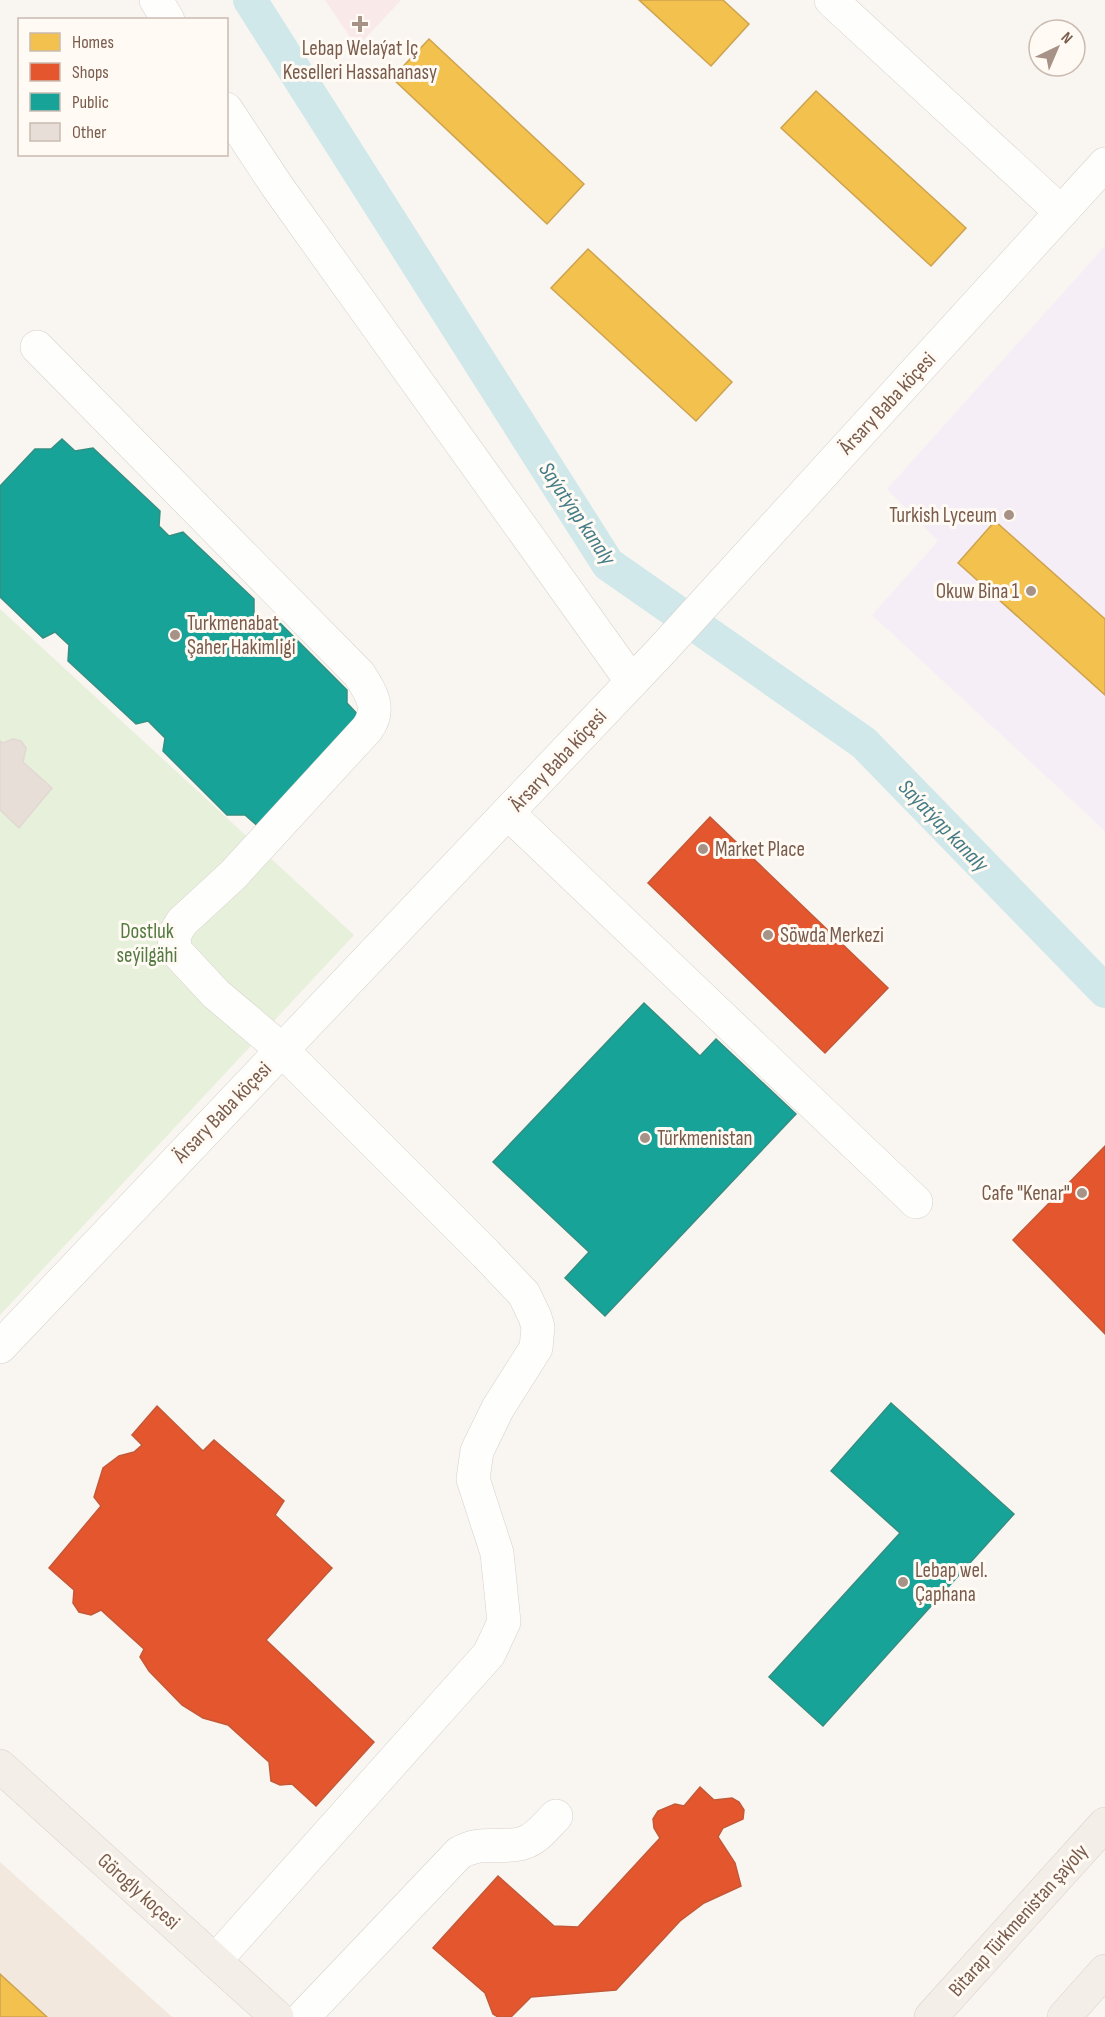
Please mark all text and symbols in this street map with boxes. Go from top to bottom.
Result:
marker: Lebap Welaýat Iç Keselleri Hassahanasy [351,15,369,33]
legend [18,18,228,156]
north arrow [1027,18,1087,78]
text: N [1057,28,1076,48]
text: Homes [72,32,114,53]
place label: Lebap Welaýat Iç Keselleri Hassahanasy [283,36,437,85]
text: Shops [72,62,109,83]
text: Public [72,92,109,113]
text: Other [72,122,106,143]
street label: Ärsary Baba köçesi [833,347,941,460]
water label: Saýatýap kanaly [533,457,621,571]
place label: Turkish Lyceum [889,503,997,528]
marker: Turkish Lyceum [1002,508,1016,522]
place label: Okuw Bina 1 [936,579,1020,604]
marker: Okuw Bina 1 [1024,584,1038,598]
place label: Turkmenabat Şaher Hakimligi [187,611,296,660]
marker: Turkmenabat Şaher Hakimligi [168,628,182,642]
street label: Ärsary Baba köçesi [504,704,612,817]
water label: Saýatýap kanaly [892,774,994,878]
place label: Market Place [715,837,805,862]
marker: Market Place [696,842,710,856]
park label: Dostluk seýilgähi [117,919,177,968]
place label: Söwda Merkezi [780,923,884,948]
marker: Söwda Merkezi [761,928,775,942]
street label: Ärsary Baba köçesi [167,1057,277,1169]
place label: Türkmenistan [657,1126,753,1151]
marker: Türkmenistan [638,1131,652,1145]
place label: Cafe "Kenar" [982,1181,1070,1206]
marker: Cafe "Kenar" [1075,1186,1089,1200]
place label: Lebap wel. Çaphana [915,1558,988,1607]
marker: Lebap wel. Çaphana [896,1575,910,1589]
street label: Bitarap Türkmenistan şaýoly [943,1839,1093,2002]
street label: Görogly koçesi [92,1848,185,1935]

